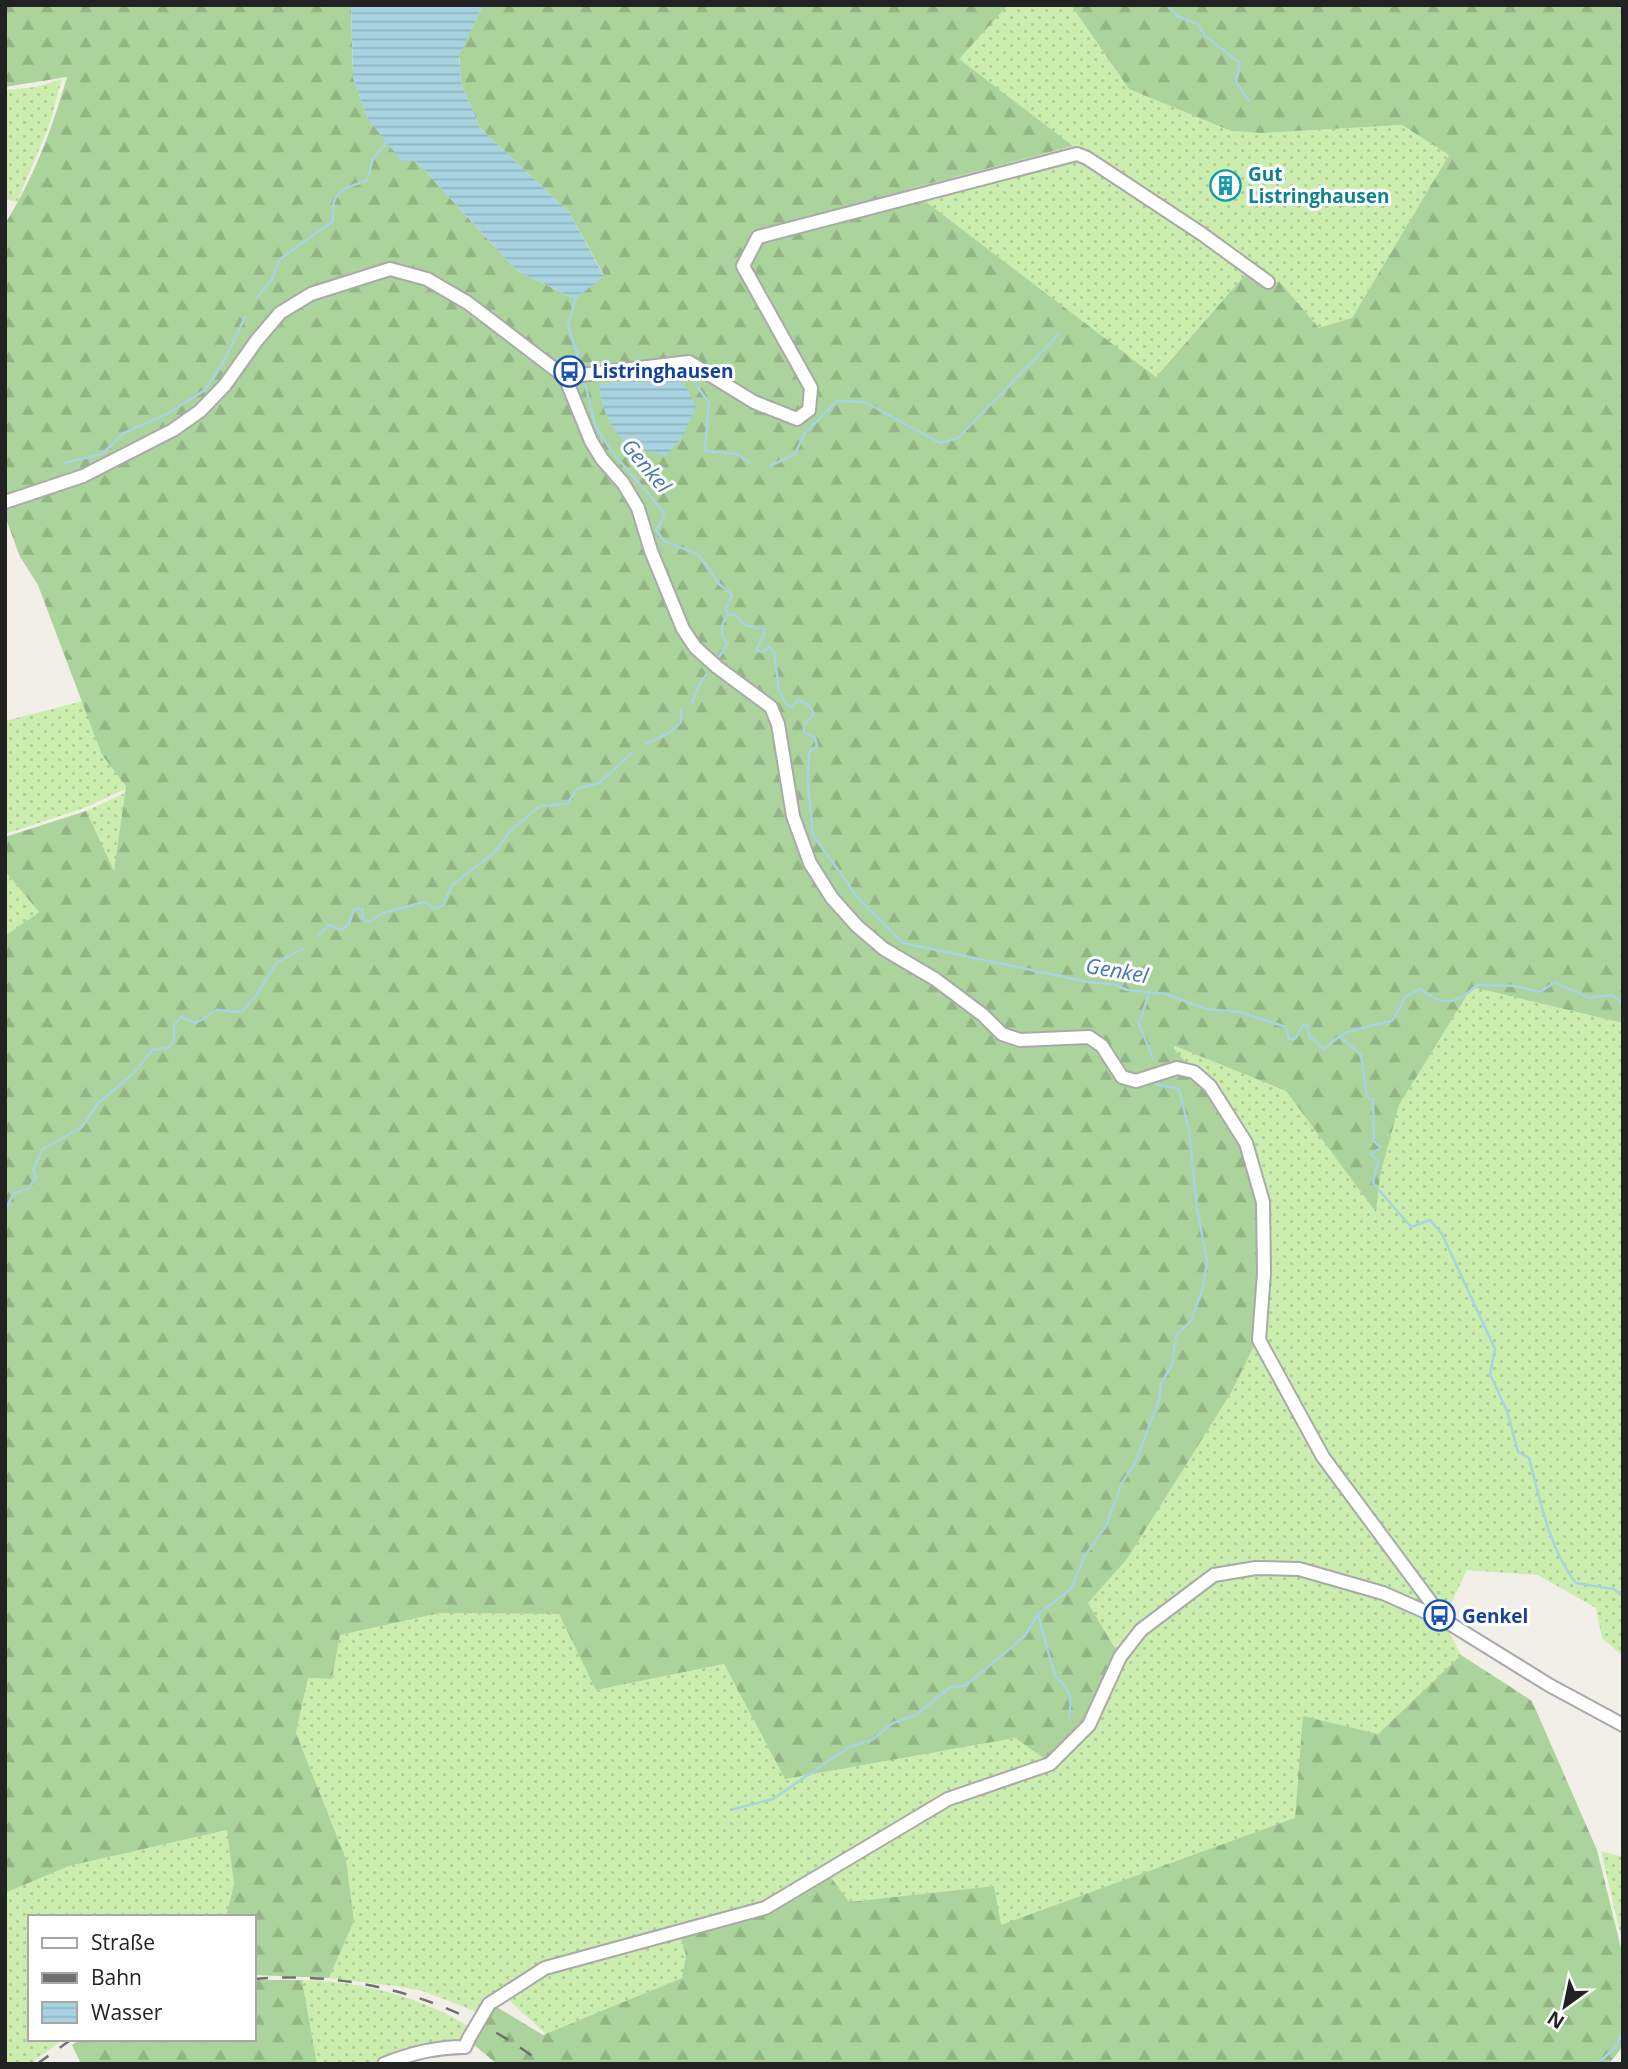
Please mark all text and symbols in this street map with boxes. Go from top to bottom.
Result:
place label: Gut Listringhausen [1248,161,1389,209]
building icon: Gut Listringhausen [1208,168,1242,202]
bus stop icon: Listringhausen [552,354,586,388]
place label: Listringhausen [592,358,733,384]
water label: Genkel [616,432,678,499]
water label: Genkel [1084,951,1151,989]
bus stop icon: Genkel [1422,1599,1456,1633]
place label: Genkel [1462,1603,1528,1629]
legend [28,1915,256,2041]
text: Straße [91,1928,155,1956]
text: Bahn [91,1963,142,1991]
north arrow [1530,1971,1600,2041]
text: Wasser [91,1998,163,2026]
text: N [1542,2005,1569,2035]

